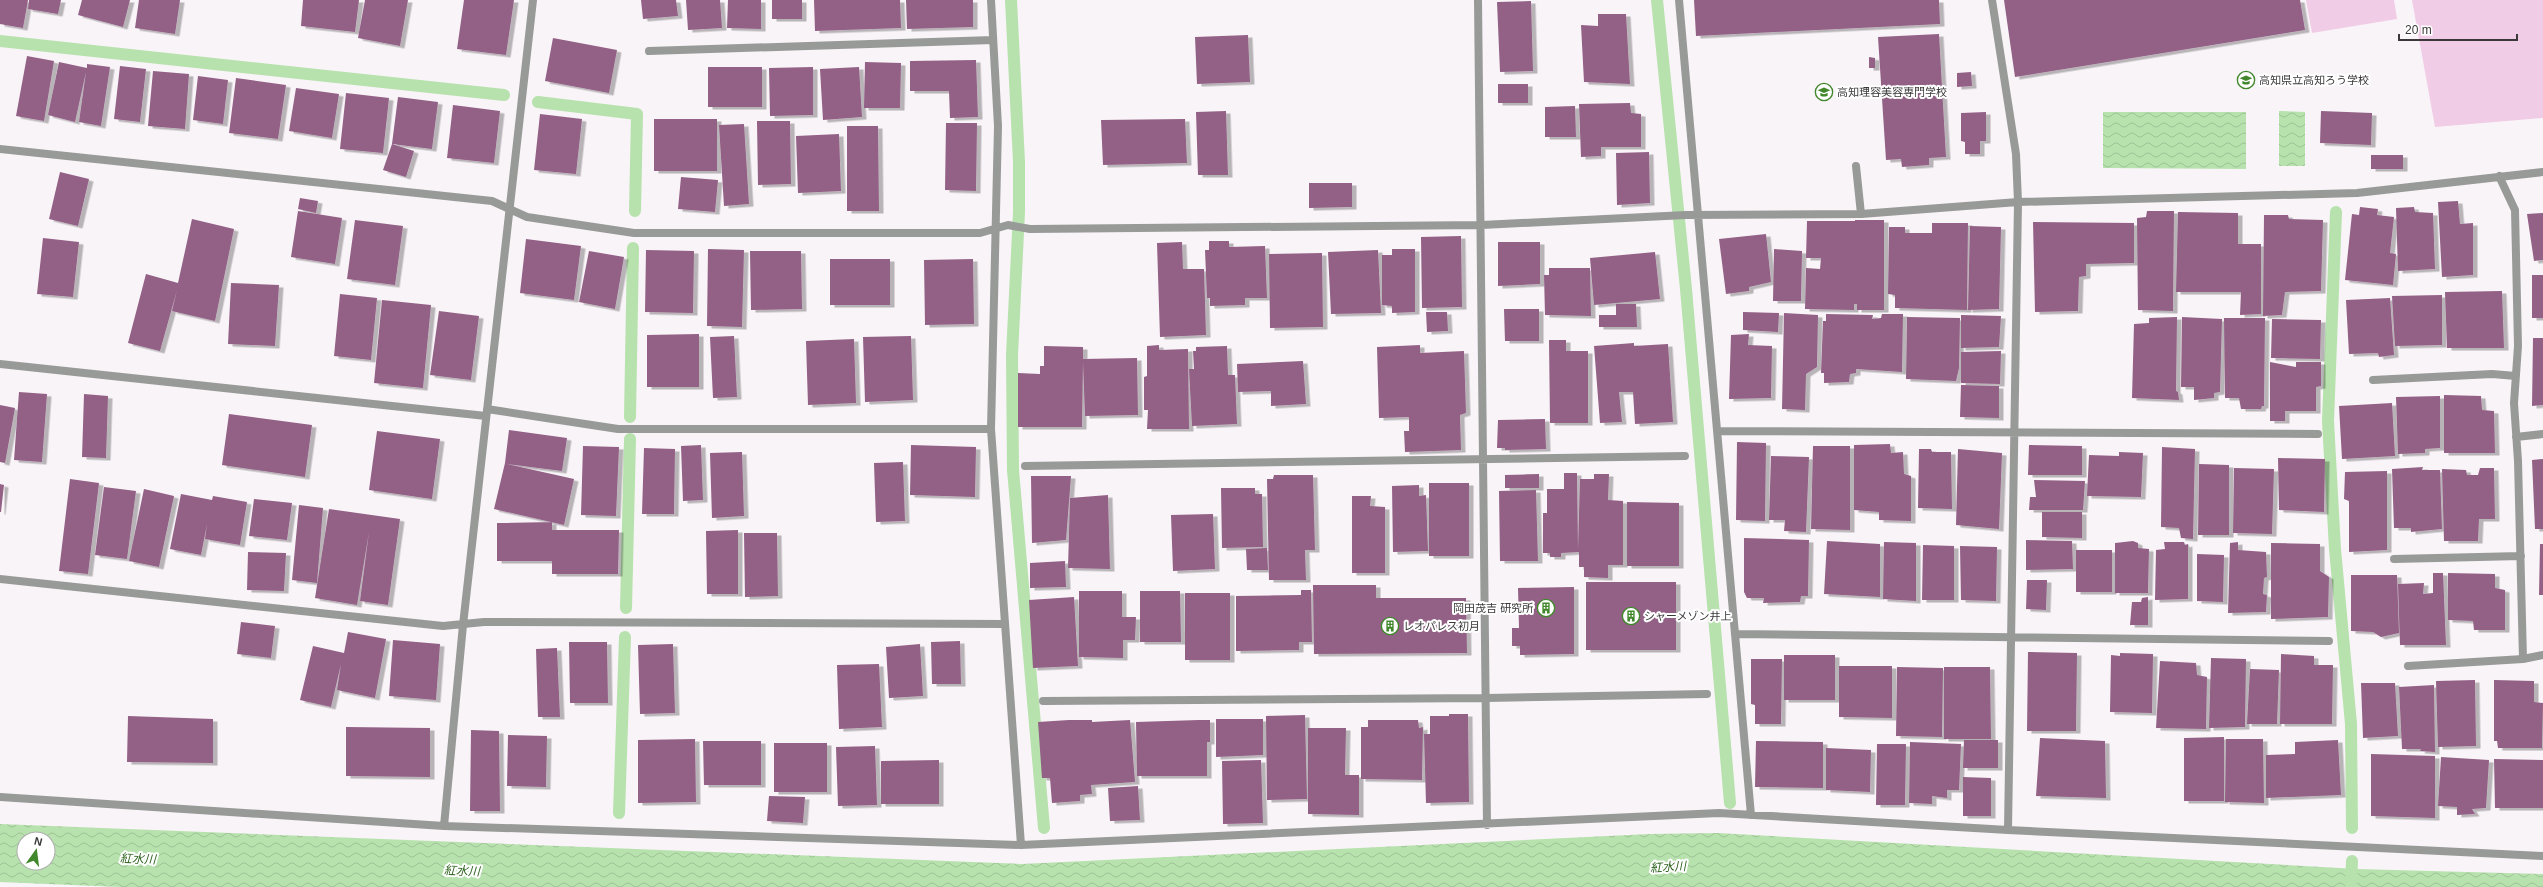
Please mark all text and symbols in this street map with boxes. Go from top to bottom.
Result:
scale bar [2399,16,2517,42]
text: 20 m [2405,23,2432,37]
school or university icon: 高知県立高知ろう学校 [2236,70,2256,90]
place label: 高知県立高知ろう学校 [2259,74,2369,86]
school or university icon: 高知理容美容専門学校 [1814,82,1834,102]
place label: 高知理容美容専門学校 [1837,86,1947,98]
building icon: 岡田茂吉 研究所 [1536,598,1556,618]
place label: 岡田茂吉 研究所 [1453,602,1534,614]
building icon: シャーメゾン井上 [1621,606,1641,626]
place label: シャーメゾン井上 [1644,610,1732,622]
building icon: レオパレス初月 [1380,616,1400,636]
place label: レオパレス初月 [1403,620,1480,632]
north arrow [16,831,56,871]
text: N [33,835,44,848]
water label: 紅水川 [120,851,158,867]
water label: 紅水川 [1650,859,1688,875]
water label: 紅水川 [444,863,482,879]

